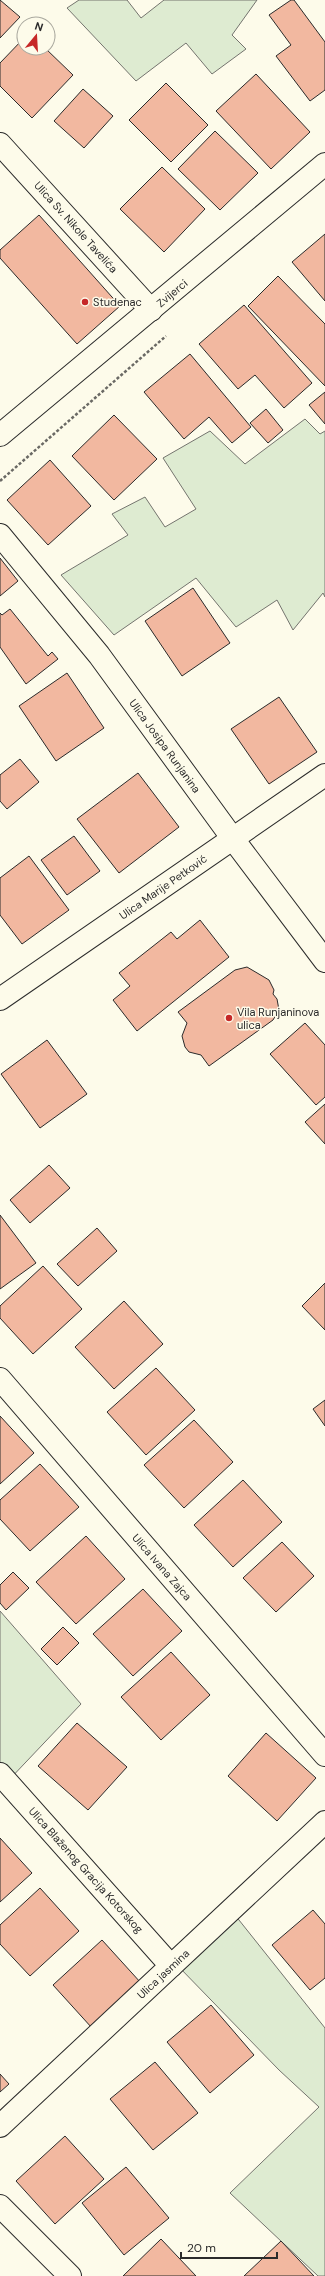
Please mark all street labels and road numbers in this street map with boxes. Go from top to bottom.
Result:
street label: Ulica Sv. Nikole Tavelića [31,178,121,276]
street label: Zvijerci [154,276,190,310]
street label: Ulica Josipa Runjanina [126,696,204,796]
street label: Ulica Marije Petković [116,851,210,923]
street label: Ulica Ivana Zajca [129,1531,195,1603]
street label: Ulica Blaženog Gracija Kotorskog [26,1804,146,1936]
street label: Ulica jasmina [134,1946,192,2002]

